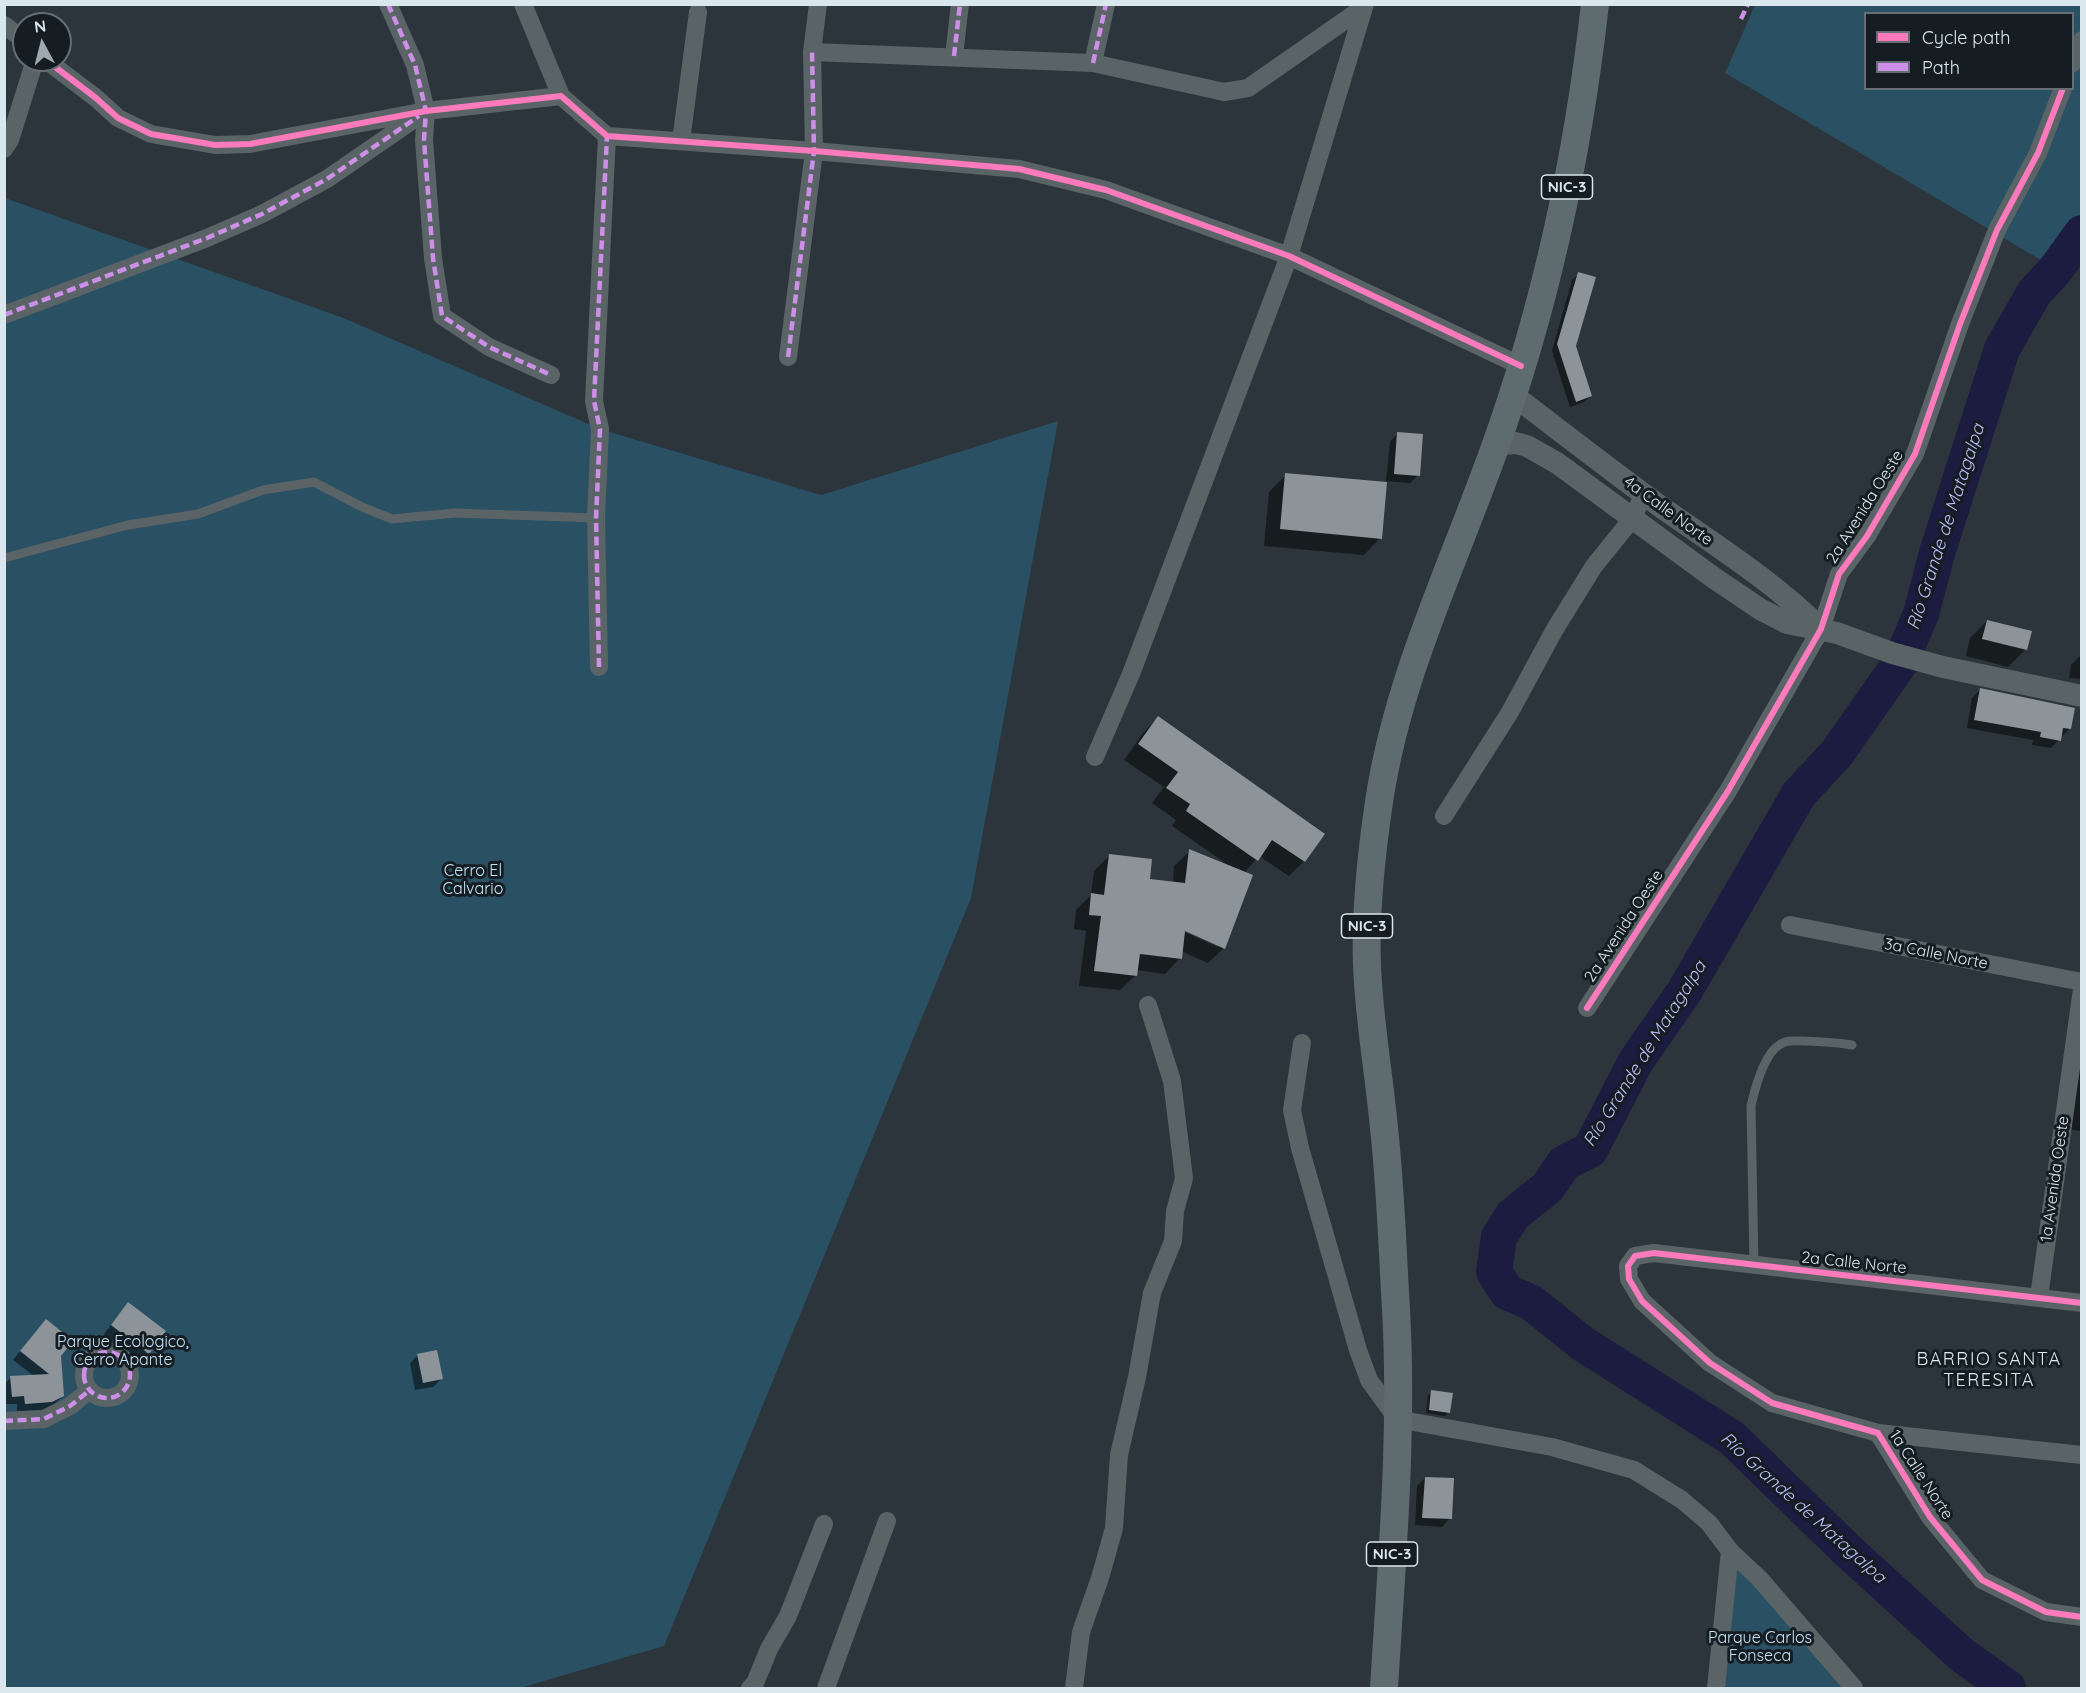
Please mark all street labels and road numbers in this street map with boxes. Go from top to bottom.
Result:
road number: NIC-3 [1542,175,1592,199]
street label: 2a Avenida Oeste [1822,447,1908,567]
street label: 4a Calle Norte [1620,472,1716,550]
street label: 2a Avenida Oeste [1581,866,1667,986]
road number: NIC-3 [1342,914,1392,938]
street label: 3a Calle Norte [1883,935,1989,973]
street label: 1a Avenida Oeste [2037,1115,2073,1243]
street label: 2a Calle Norte [1801,1248,1907,1278]
street label: 1a Calle Norte [1885,1427,1957,1523]
road number: NIC-3 [1366,1542,1418,1566]

